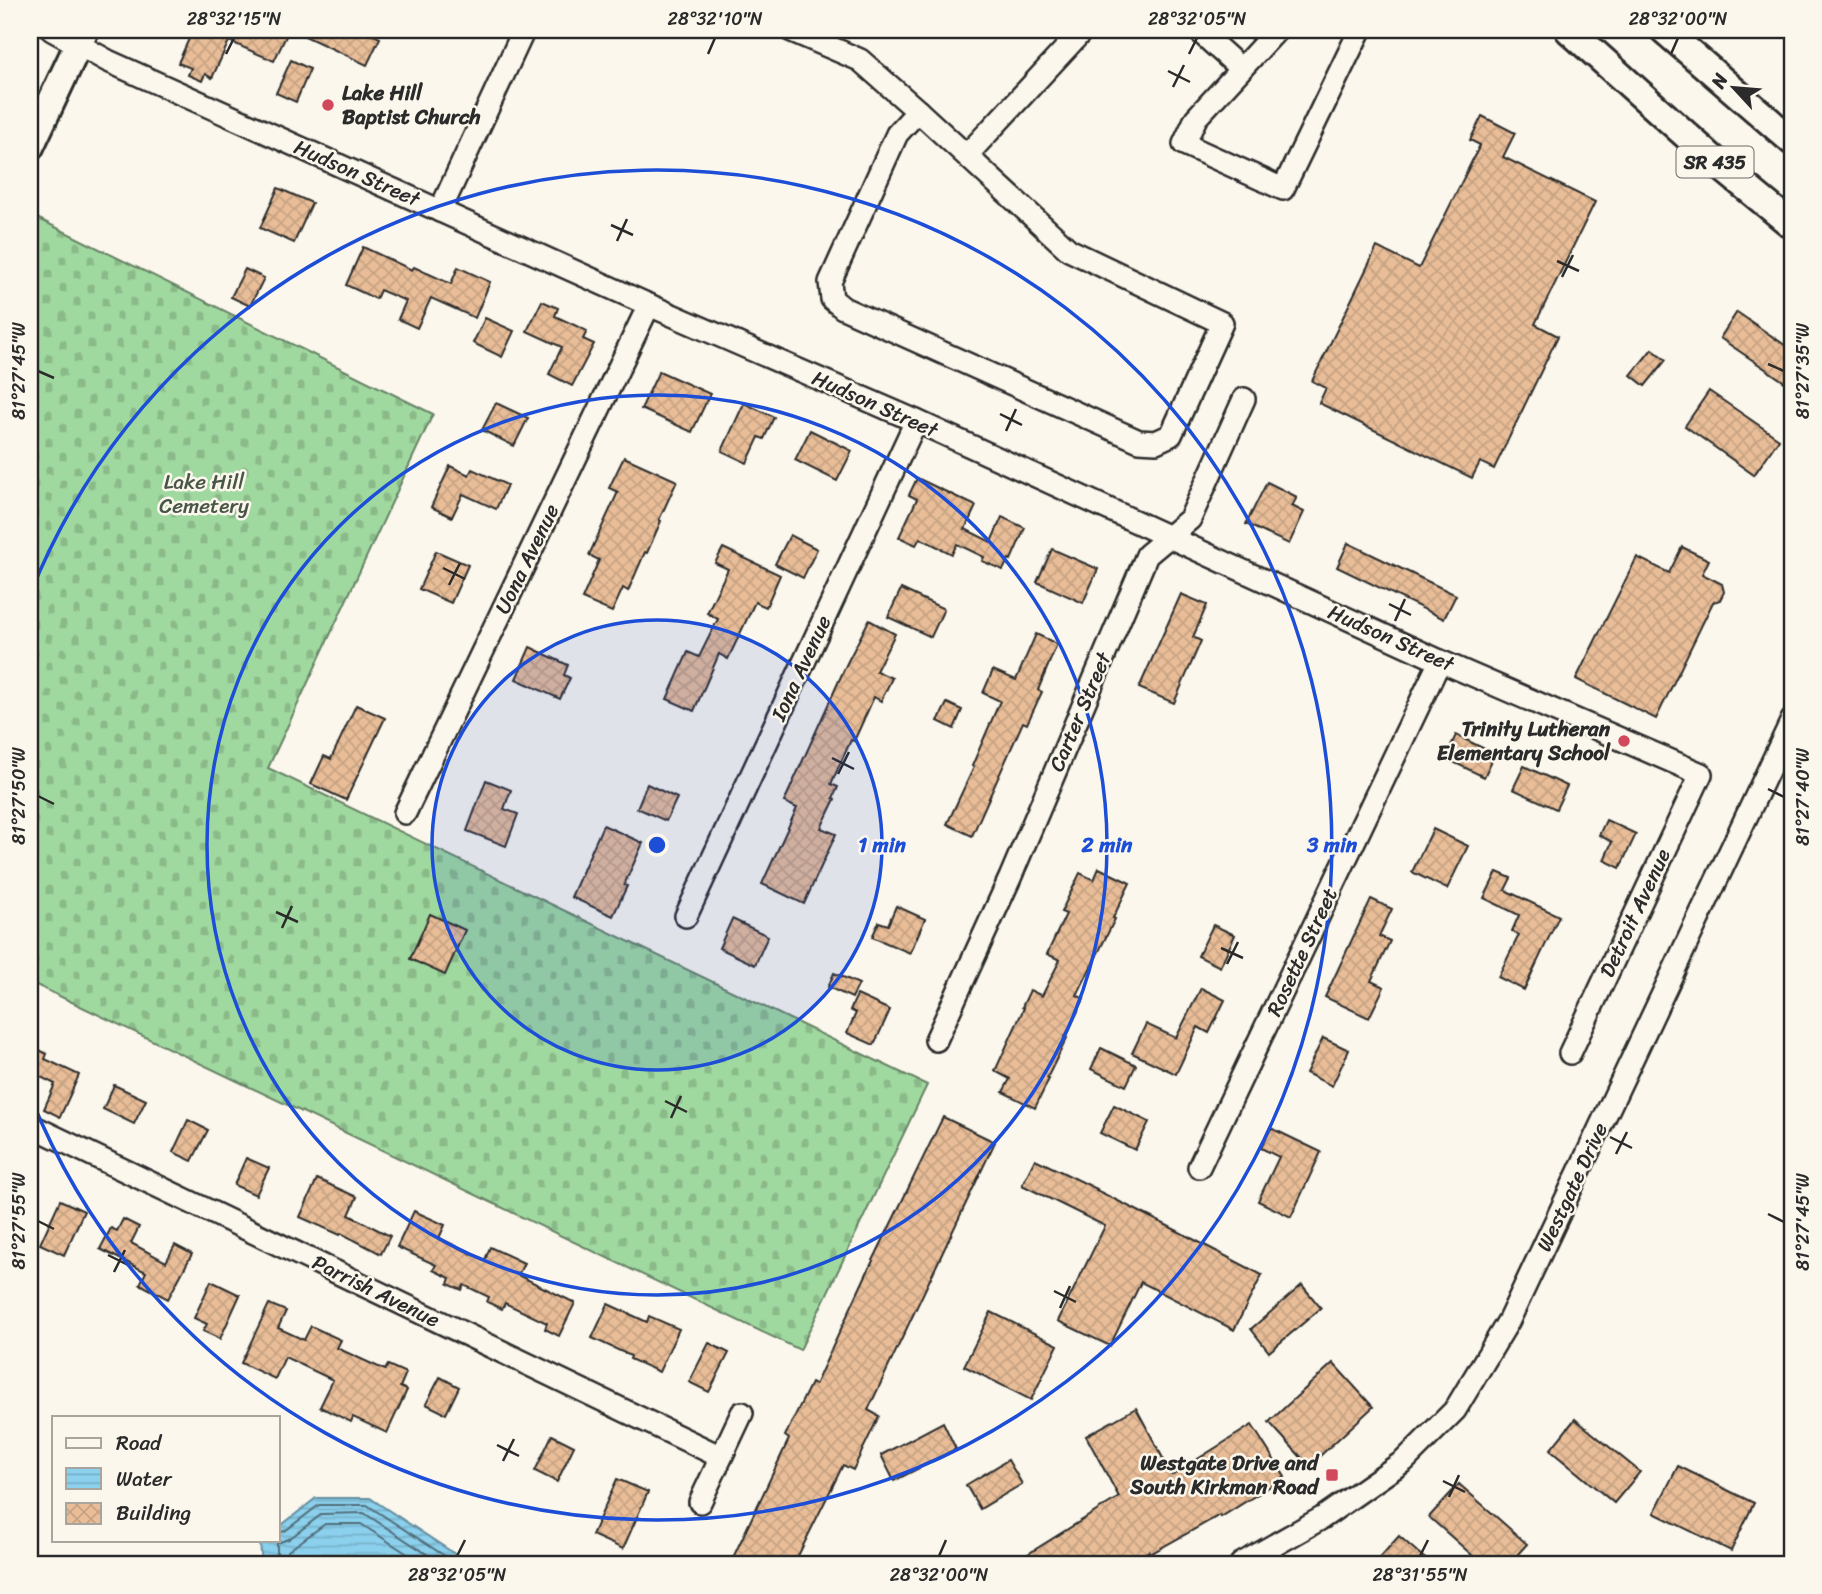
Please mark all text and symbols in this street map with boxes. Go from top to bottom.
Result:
text: 28°32'15"N [187,3,282,35]
text: 28°32'10"N [668,3,763,35]
text: 28°32'05"N [1148,3,1247,35]
text: 28°32'00"N [1629,3,1728,35]
north arrow [1700,52,1770,122]
text: N [1701,67,1737,95]
place label: Lake Hill Baptist Church [342,74,481,136]
marker: Lake Hill Baptist Church [320,97,336,113]
street label: Hudson Street [288,128,428,218]
road number: SR 435 [1676,146,1754,178]
text: 81°27'45"W [3,321,35,420]
text: 81°27'35"W [1787,322,1819,419]
street label: Hudson Street [806,359,946,449]
park label: Lake Hill Cemetery [159,463,249,525]
street label: Uona Avenue [484,497,570,621]
street label: Hudson Street [1322,593,1462,683]
street label: Iona Avenue [759,608,842,728]
street label: Carter Street [1038,645,1123,778]
place label: Trinity Lutheran Elementary School [1437,710,1611,772]
marker: Trinity Lutheran Elementary School [1616,733,1632,749]
text: 81°27'50"W [3,746,35,845]
text: 81°27'40"W [1787,747,1819,846]
text: 1 min [858,826,907,864]
text: 2 min [1081,826,1133,864]
text: 3 min [1306,826,1358,864]
centre of rings [645,833,669,857]
street label: Detroit Avenue [1589,842,1681,984]
street label: Rosette Street [1256,881,1348,1023]
street label: Westgate Drive [1525,1116,1619,1258]
text: 81°27'55"W [3,1171,35,1269]
text: 81°27'45"W [1787,1172,1819,1271]
street label: Parrish Avenue [305,1244,447,1339]
legend [52,1416,280,1542]
text: Road [116,1424,163,1462]
place label: Westgate Drive and South Kirkman Road [1129,1444,1320,1506]
text: Water [116,1460,173,1498]
marker: Westgate Drive and South Kirkman Road [1324,1467,1340,1483]
text: Building [116,1494,192,1532]
text: 28°32'05"N [408,1559,507,1591]
text: 28°32'00"N [890,1559,989,1591]
text: 28°31'55"N [1372,1559,1468,1591]

